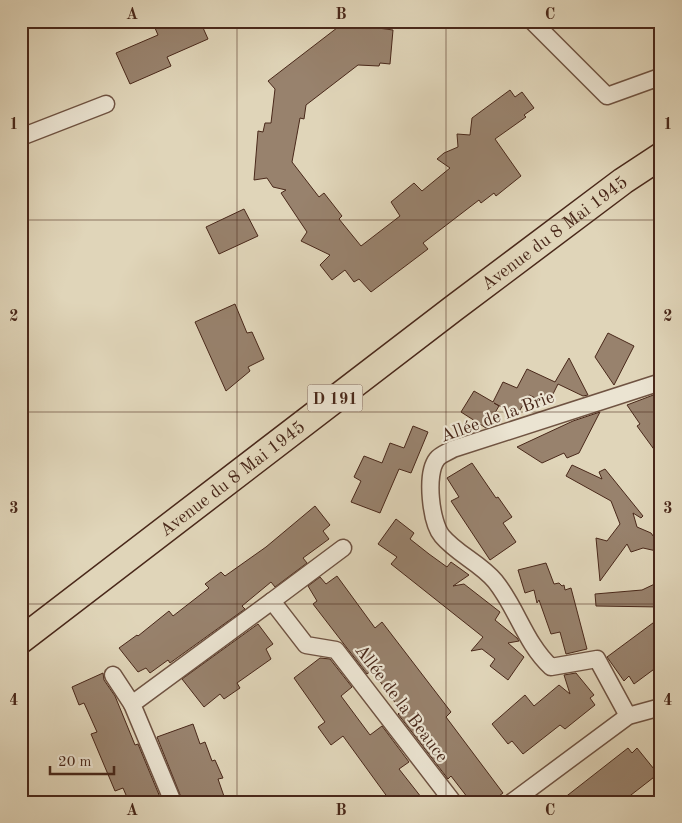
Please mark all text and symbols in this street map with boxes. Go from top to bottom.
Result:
text: A [126,7,138,23]
text: B [335,7,347,23]
text: C [545,7,555,23]
text: 1 [9,117,19,133]
text: 1 [663,117,673,133]
street label: Avenue du 8 Mai 1945 [478,173,631,294]
text: 2 [9,309,19,325]
text: 2 [663,309,673,325]
road number: D 191 [308,384,362,412]
street label: Allée de la Brie [438,388,557,446]
street label: Avenue du 8 Mai 1945 [157,418,309,540]
text: 3 [9,501,19,517]
text: 3 [663,501,673,517]
street label: Allée de la Beauce [351,642,451,766]
text: 4 [9,693,19,709]
text: 4 [663,693,673,709]
scale bar [50,743,114,775]
text: 20 m [58,755,92,770]
text: A [126,803,138,819]
text: B [335,803,347,819]
text: C [545,803,555,819]

